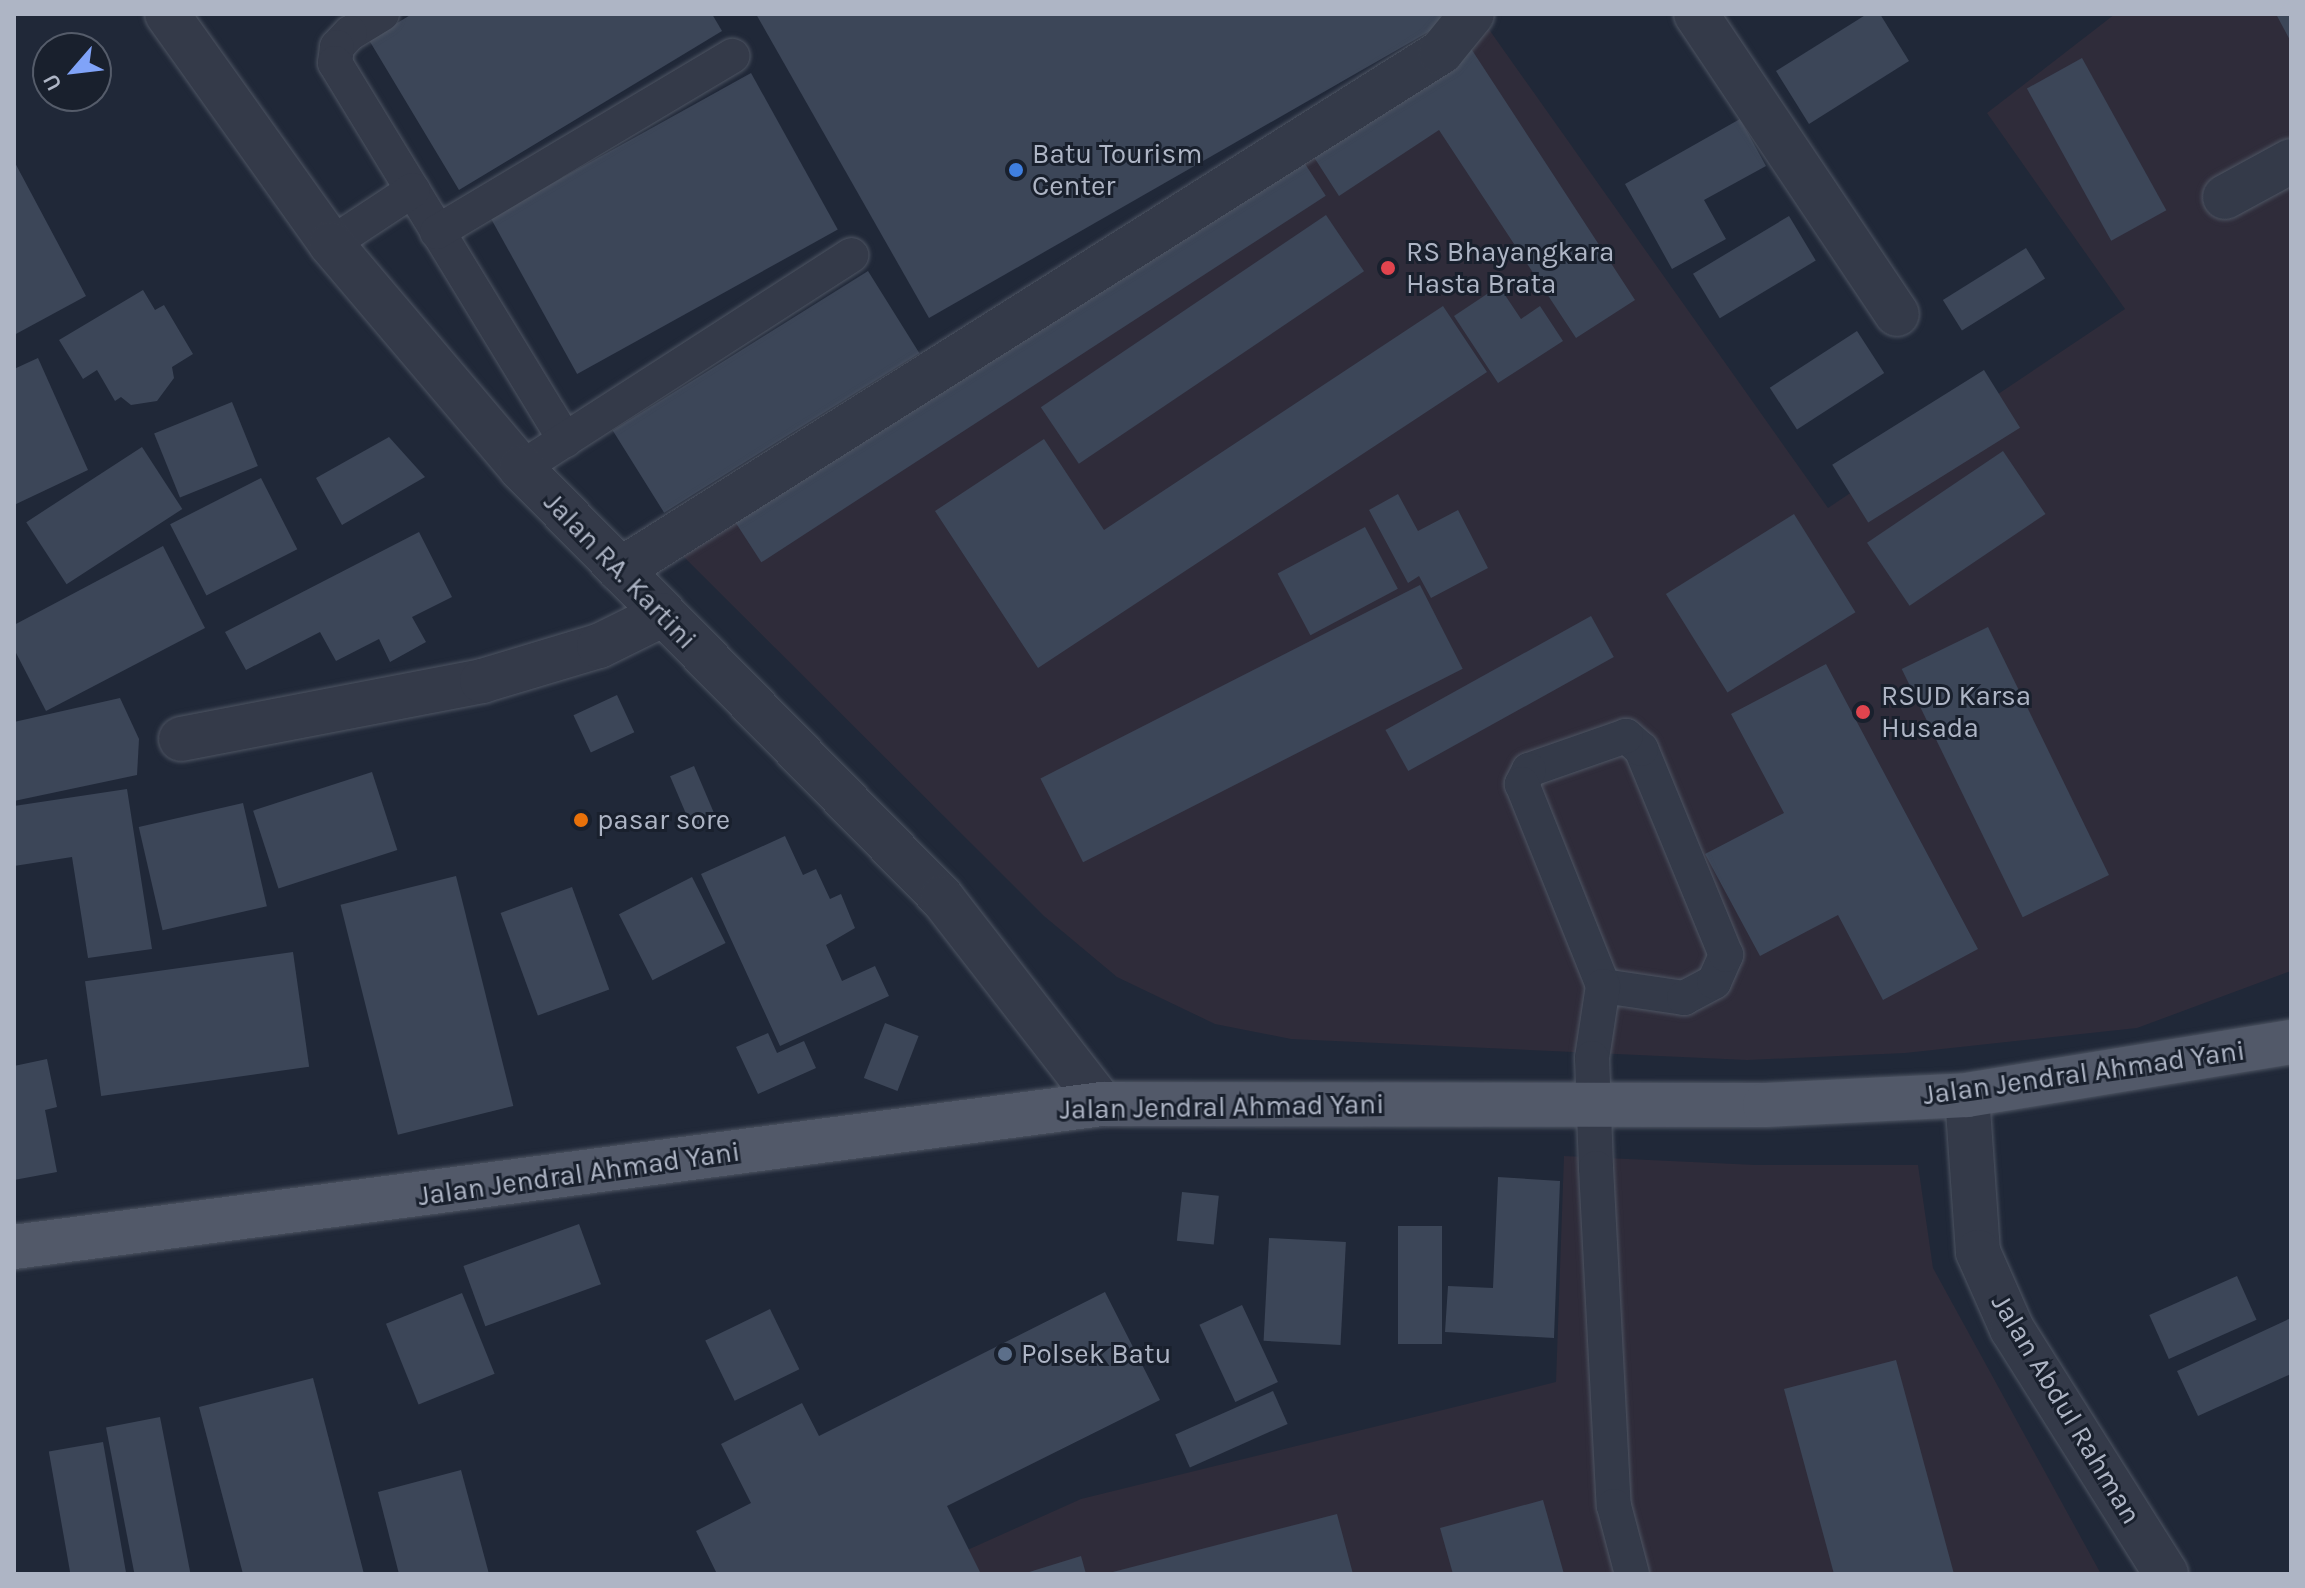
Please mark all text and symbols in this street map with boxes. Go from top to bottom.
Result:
north arrow [32,32,112,112]
text: U [38,70,68,95]
place label: Batu Tourism Center [1032,137,1202,203]
marker: Batu Tourism Center [1007,161,1025,179]
place label: RS Bhayangkara Hasta Brata [1406,235,1614,301]
marker: RS Bhayangkara Hasta Brata [1377,257,1399,279]
street label: Jalan RA. Kartini [537,486,703,656]
place label: RSUD Karsa Husada [1881,679,2031,745]
marker: RSUD Karsa Husada [1852,701,1874,723]
place label: pasar sore [597,803,730,837]
marker: pasar sore [572,811,590,829]
street label: Jalan Jendral Ahmad Yani [1921,1034,2247,1112]
street label: Jalan Jendral Ahmad Yani [1059,1087,1385,1127]
street label: Jalan Jendral Ahmad Yani [416,1135,742,1213]
street label: Jalan Abdul Rahman [1984,1288,2148,1530]
place label: Polsek Batu [1021,1337,1171,1371]
marker: Polsek Batu [996,1345,1014,1363]

